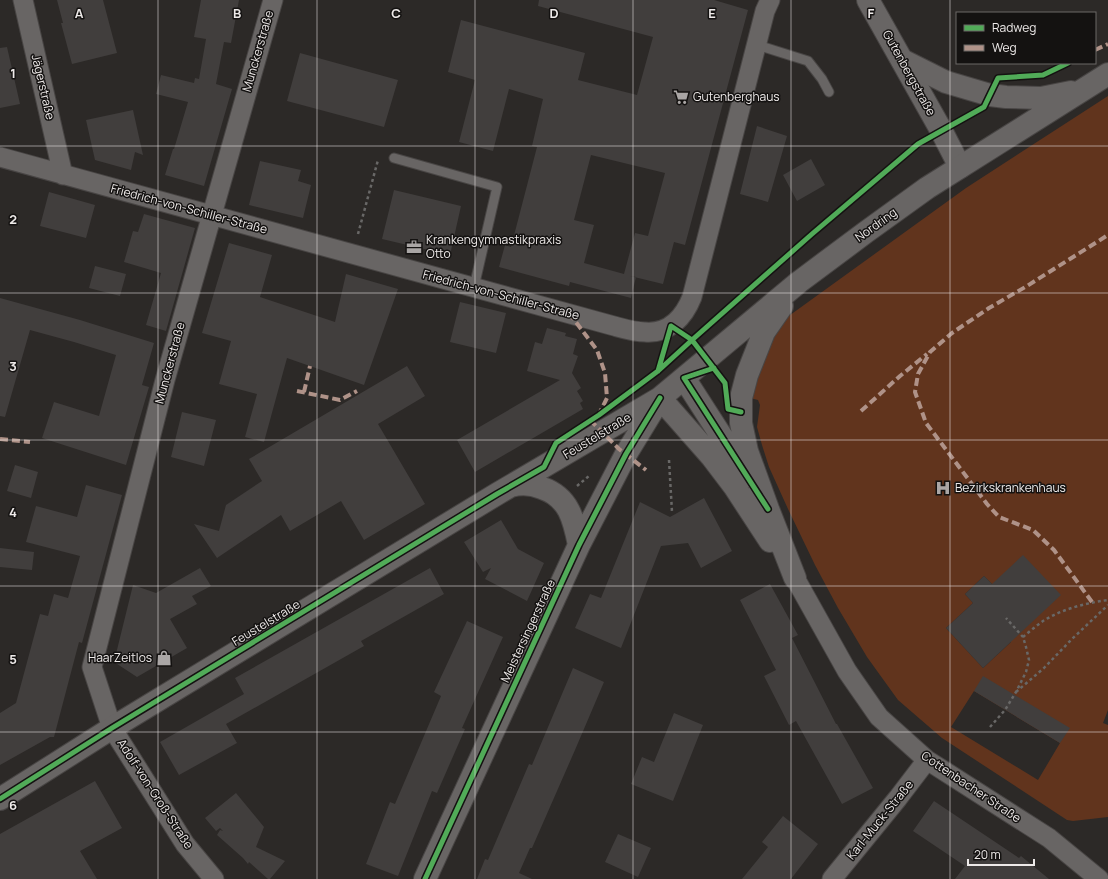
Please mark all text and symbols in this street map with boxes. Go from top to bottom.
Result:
text: A [75,4,84,22]
text: B [233,4,241,22]
text: C [391,4,401,22]
text: D [549,4,559,22]
text: E [708,4,716,22]
text: F [868,4,875,22]
street label: Munckerstraße [238,8,277,94]
legend [956,12,1096,64]
text: Radweg [992,19,1036,36]
street label: Gutenbergstraße [879,27,940,119]
text: Weg [992,39,1017,56]
street label: Jägerstraße [28,53,59,121]
text: 1 [10,64,16,82]
supermarket icon: Gutenberghaus [672,88,690,106]
place label: Gutenberghaus [693,88,780,105]
street label: Friedrich-von-Schiller-Straße [109,179,269,238]
street label: Nordring [851,204,900,246]
text: 2 [9,210,17,228]
place label: Krankengymnastikpraxis Otto [426,231,561,262]
office icon: Krankengymnastikpraxis Otto [405,238,423,256]
street label: Friedrich-von-Schiller-Straße [421,265,581,324]
street label: Munckerstraße [150,320,189,406]
text: 3 [9,357,17,375]
street label: Feustelstraße [559,409,634,463]
hospital icon: Bezirkskrankenhaus [934,479,952,497]
place label: Bezirkskrankenhaus [955,479,1066,496]
text: 4 [9,503,17,521]
street label: Meistersingerstraße [496,576,559,685]
street label: Feustelstraße [228,596,303,650]
place label: HaarZeitlos [88,649,152,666]
shop icon: HaarZeitlos [155,649,173,667]
text: 5 [9,650,17,668]
street label: Adolf-von-Groß-Straße [113,735,197,852]
street label: Cottenbacher Straße [918,747,1025,826]
street label: Karl-Muck-Straße [842,776,917,863]
text: 6 [9,796,17,814]
scale bar [968,841,1034,867]
text: 20 m [974,846,1001,863]

